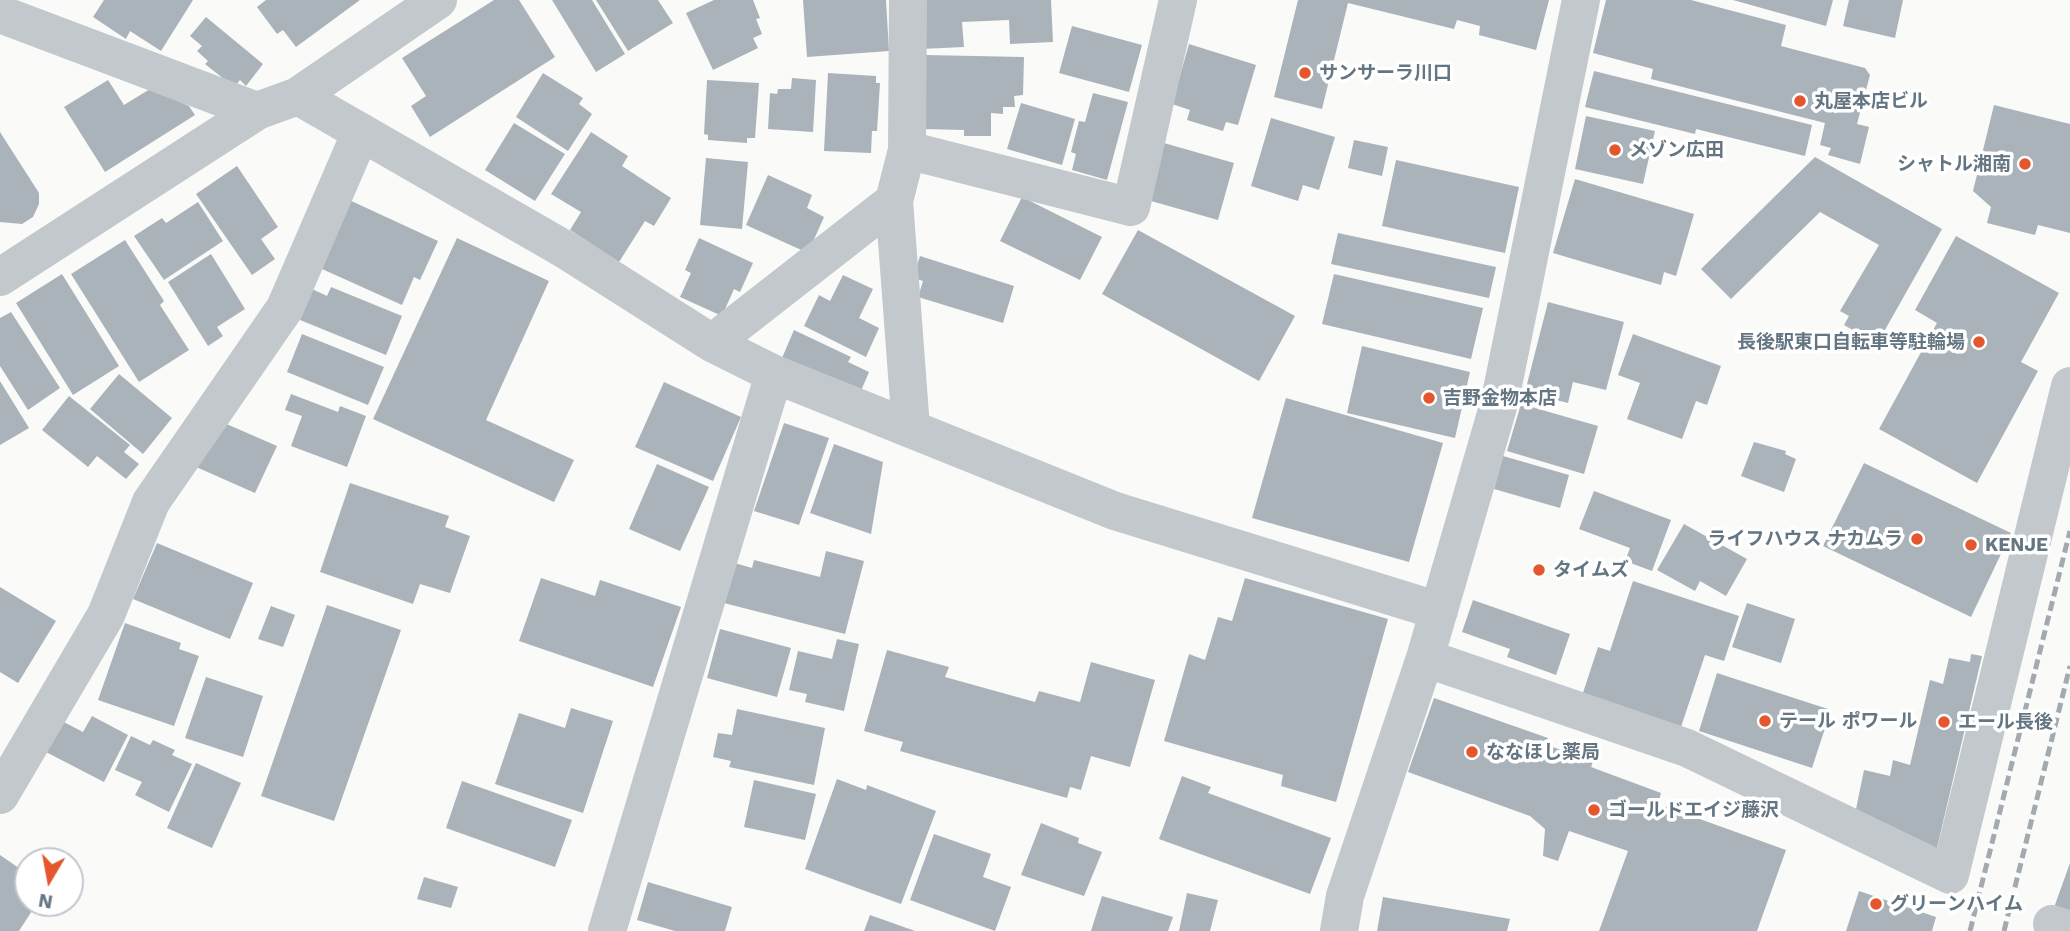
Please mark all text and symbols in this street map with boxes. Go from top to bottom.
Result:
place label: サンサーラ川口 [1319,62,1452,84]
marker: サンサーラ川口 [1297,65,1313,81]
place label: 丸屋本店ビル [1814,90,1928,112]
marker: 丸屋本店ビル [1792,93,1808,109]
place label: メゾン広田 [1629,139,1724,161]
marker: メゾン広田 [1607,142,1623,158]
place label: シャトル湘南 [1897,153,2011,175]
marker: シャトル湘南 [2017,156,2033,172]
place label: 長後駅東口自転車等駐輪場 [1737,331,1965,353]
marker: 長後駅東口自転車等駐輪場 [1971,334,1987,350]
place label: 吉野金物本店 [1443,387,1557,409]
marker: 吉野金物本店 [1421,390,1437,406]
place label: ライフハウス ナカムラ [1708,528,1903,550]
marker: ライフハウス ナカムラ [1909,531,1925,547]
place label: KENJE [1985,534,2048,556]
marker: KENJE [1963,537,1979,553]
place label: タイムズ [1553,559,1629,581]
marker: タイムズ [1531,562,1547,578]
place label: テール ポワール [1779,710,1917,732]
place label: エール長後 [1958,711,2053,733]
marker: テール ポワール [1757,713,1773,729]
marker: エール長後 [1936,714,1952,730]
place label: ななほし薬局 [1486,741,1600,763]
marker: ななほし薬局 [1464,744,1480,760]
place label: ゴールドエイジ藤沢 [1608,799,1779,821]
marker: ゴールドエイジ藤沢 [1586,802,1602,818]
north arrow [14,847,84,917]
text: N [37,889,55,914]
place label: グリーンハイム [1890,893,2023,915]
marker: グリーンハイム [1868,896,1884,912]

